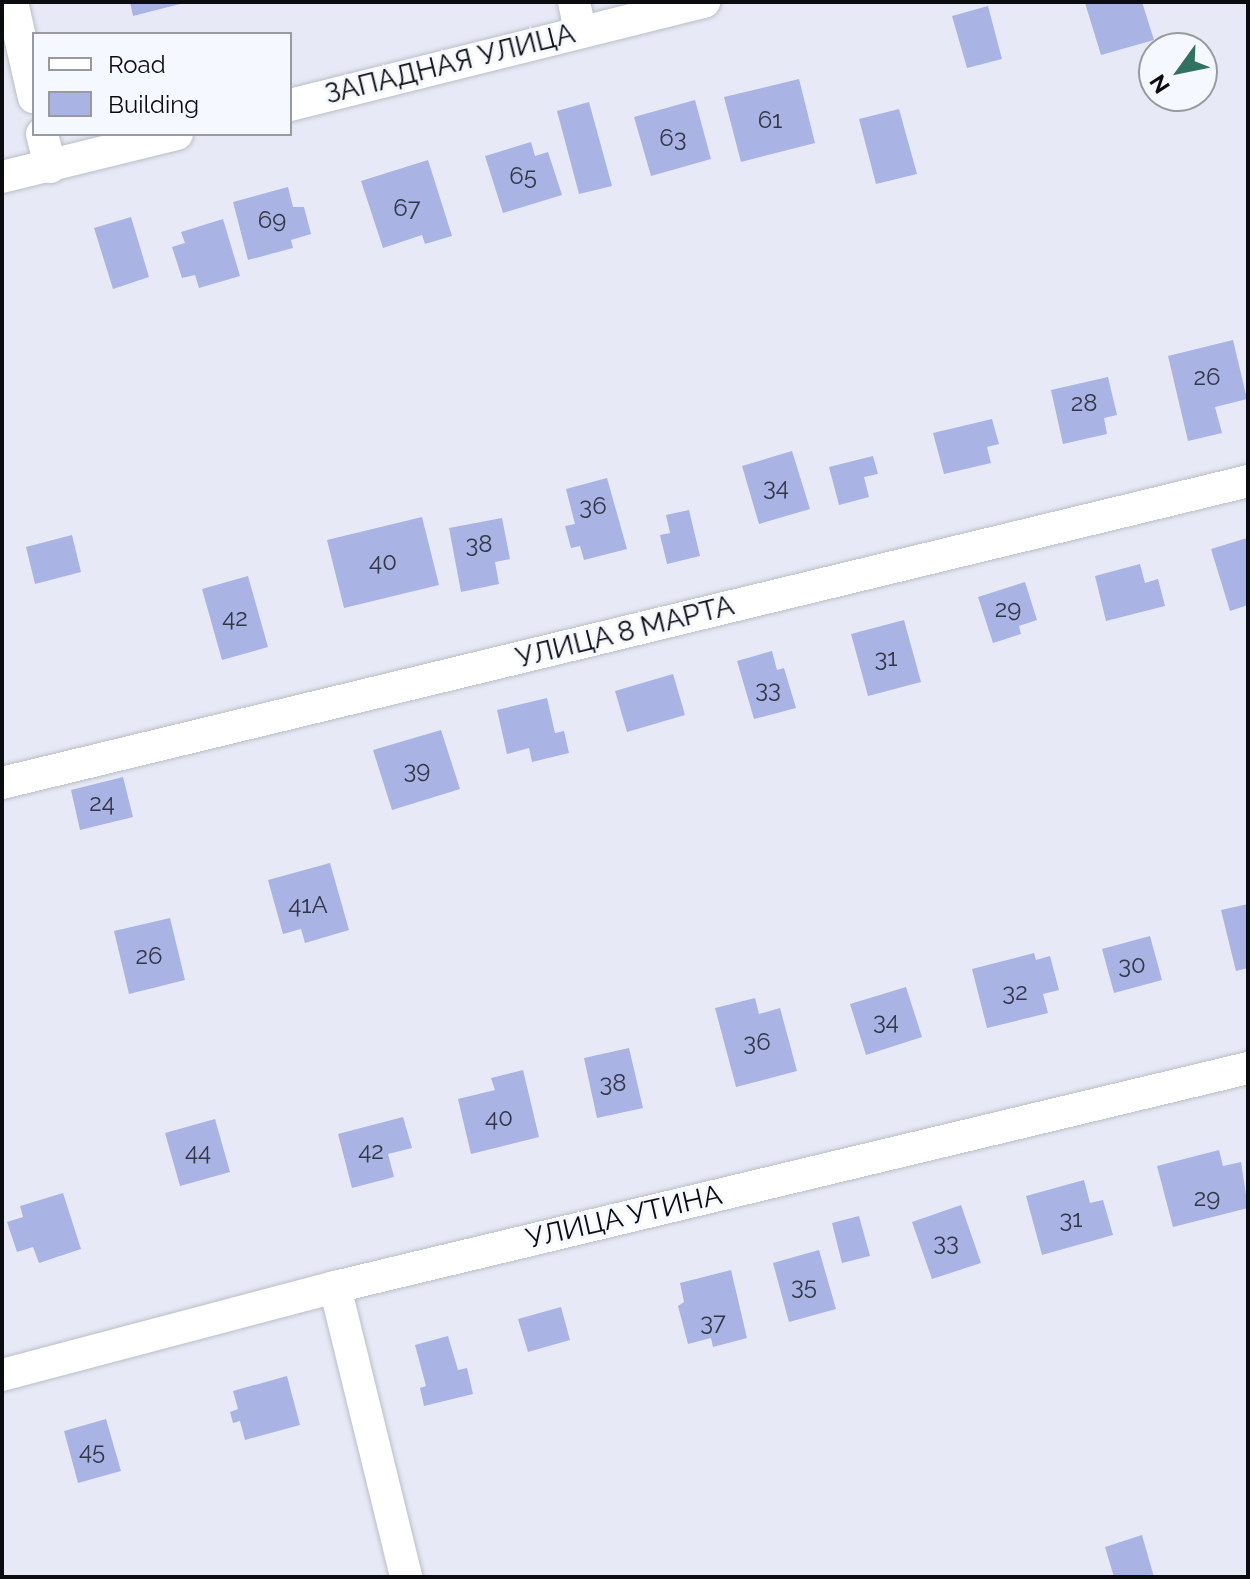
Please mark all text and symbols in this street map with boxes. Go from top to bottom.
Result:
street label: ЗАПАДНАЯ УЛИЦА [321,17,579,111]
legend [32,32,292,136]
north arrow [1138,32,1218,112]
text: Road [108,50,166,79]
text: N [1144,70,1175,98]
text: Building [108,90,199,119]
house number: 61 [758,106,782,134]
house number: 63 [659,124,687,152]
house number: 65 [509,162,537,190]
house number: 67 [393,194,421,222]
house number: 69 [258,206,286,234]
house number: 26 [1194,363,1220,391]
house number: 28 [1071,389,1097,417]
house number: 34 [763,473,789,501]
house number: 36 [579,492,607,520]
house number: 38 [465,530,493,558]
house number: 40 [369,548,397,576]
street label: УЛИЦА 8 МАРТА [512,589,738,675]
house number: 29 [995,595,1021,623]
house number: 42 [222,604,248,632]
house number: 31 [874,644,898,672]
house number: 33 [755,675,781,703]
house number: 39 [404,756,430,784]
house number: 24 [89,789,115,817]
house number: 41А [288,891,328,919]
house number: 26 [136,942,162,970]
house number: 30 [1118,951,1146,979]
house number: 32 [1002,978,1028,1006]
house number: 34 [873,1007,899,1035]
house number: 36 [743,1028,771,1056]
house number: 38 [599,1069,627,1097]
house number: 40 [485,1104,513,1132]
house number: 42 [358,1137,384,1165]
house number: 44 [185,1138,211,1166]
street label: УЛИЦА УТИНА [522,1178,726,1256]
house number: 29 [1194,1184,1220,1212]
house number: 31 [1059,1205,1083,1233]
house number: 33 [933,1228,959,1256]
house number: 35 [791,1272,817,1300]
house number: 37 [700,1308,726,1336]
house number: 45 [79,1437,105,1465]

